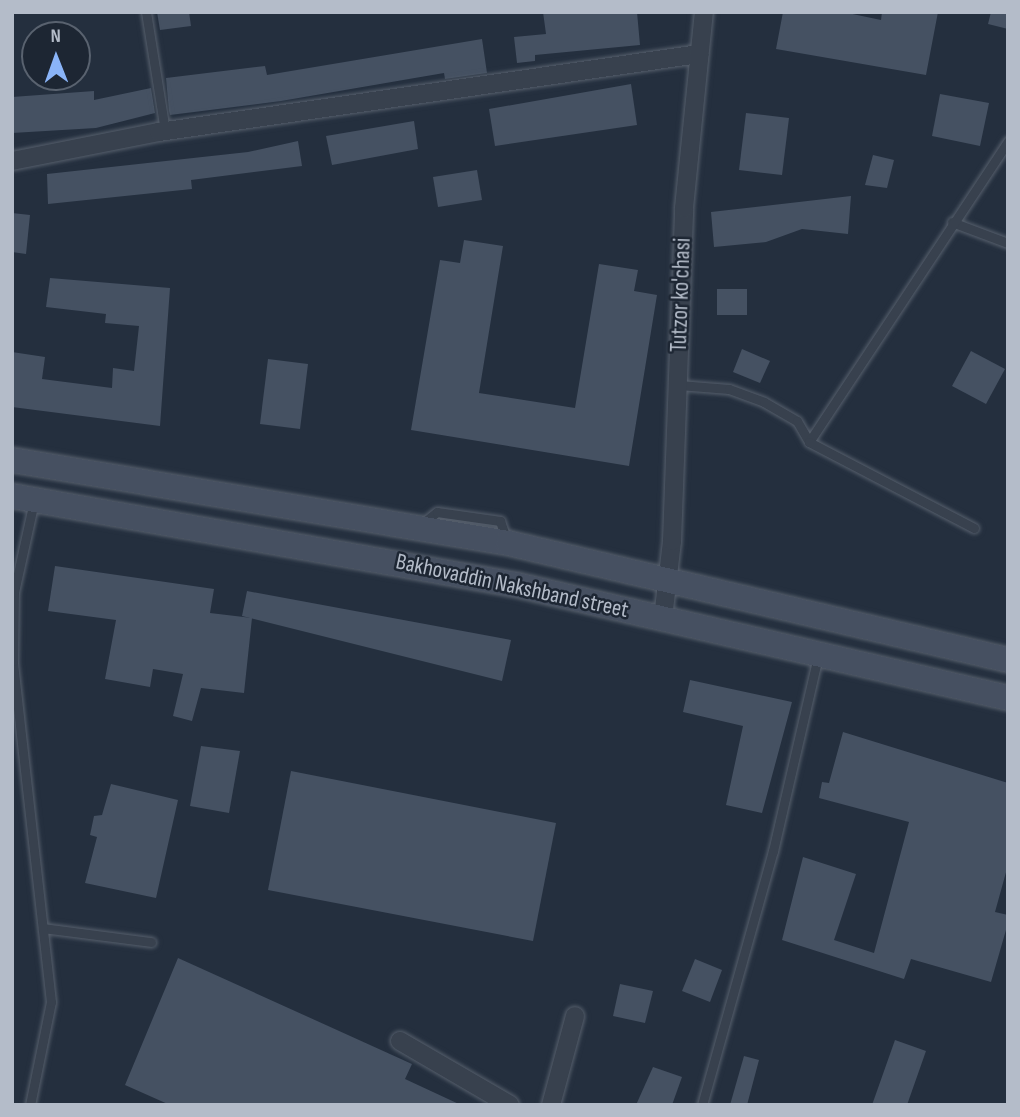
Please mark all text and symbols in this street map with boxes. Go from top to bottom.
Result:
north arrow [21,21,91,91]
text: N [50,25,61,48]
street label: Tutzor ko'chasi [665,237,697,353]
street label: Bakhovaddin Nakshband street [393,548,631,624]

